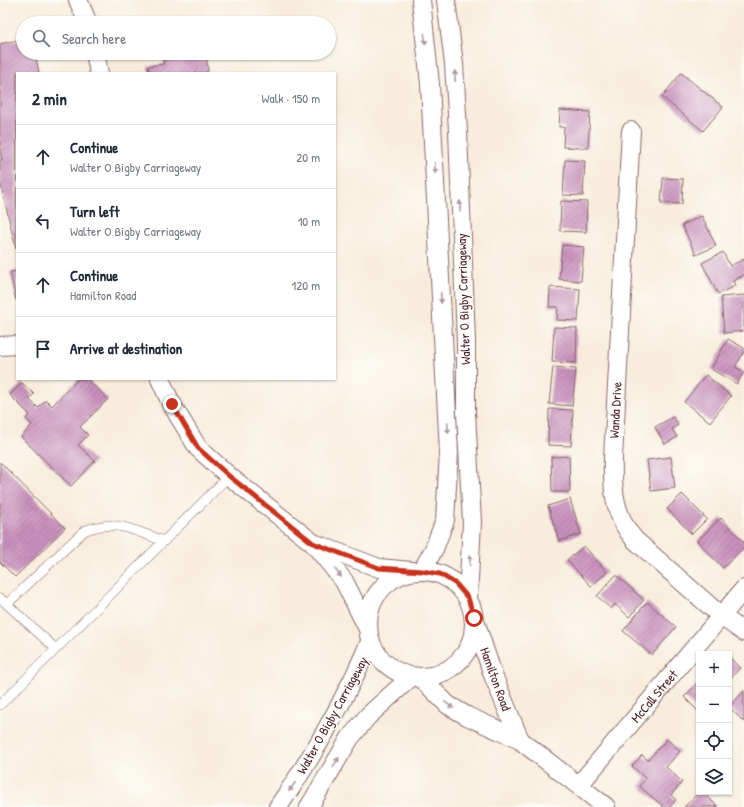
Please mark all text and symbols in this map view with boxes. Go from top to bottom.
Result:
search box [16,16,336,60]
icon: search [30,27,52,49]
text: Search here [62,28,126,49]
one-way arrow [422,33,428,45]
one-way arrow [451,70,458,82]
text: 2 min [32,87,67,110]
text: Walk · 150 m [262,89,320,107]
text: Continue [70,137,118,158]
icon: ahead [32,146,54,168]
text: 20 m [296,148,320,166]
text: Walter O Bigby Carriageway [70,158,201,176]
one-way arrow [431,162,438,174]
one-way arrow [457,199,463,212]
text: Turn left [70,201,120,222]
icon: left [32,210,54,232]
text: 10 m [298,212,320,230]
text: Walter O Bigby Carriageway [70,222,201,240]
street label: Walter O Bigby Carriageway [452,233,474,365]
text: Continue [70,265,118,286]
icon: ahead [32,274,54,296]
text: 120 m [292,276,320,294]
text: Hamilton Road [70,286,136,304]
one-way arrow [438,292,445,304]
icon: arrive [32,338,54,360]
text: Arrive at destination [70,338,182,359]
street label: Wanda Drive [605,381,625,439]
route end [163,395,181,413]
one-way arrow [444,422,451,434]
one-way arrow [467,554,474,566]
one-way arrow [334,567,342,578]
route start [465,609,483,627]
street label: Hamilton Road [476,645,516,713]
map controls [696,651,732,795]
button: + [696,651,732,687]
street label: Walter O Bigby Carriageway [292,653,372,777]
street label: McCall Street [627,665,682,726]
button: − [696,687,732,723]
one-way arrow [444,701,455,709]
button: locate [696,723,732,759]
one-way arrow [333,756,340,767]
button: layers [696,759,732,795]
one-way arrow [288,782,296,792]

